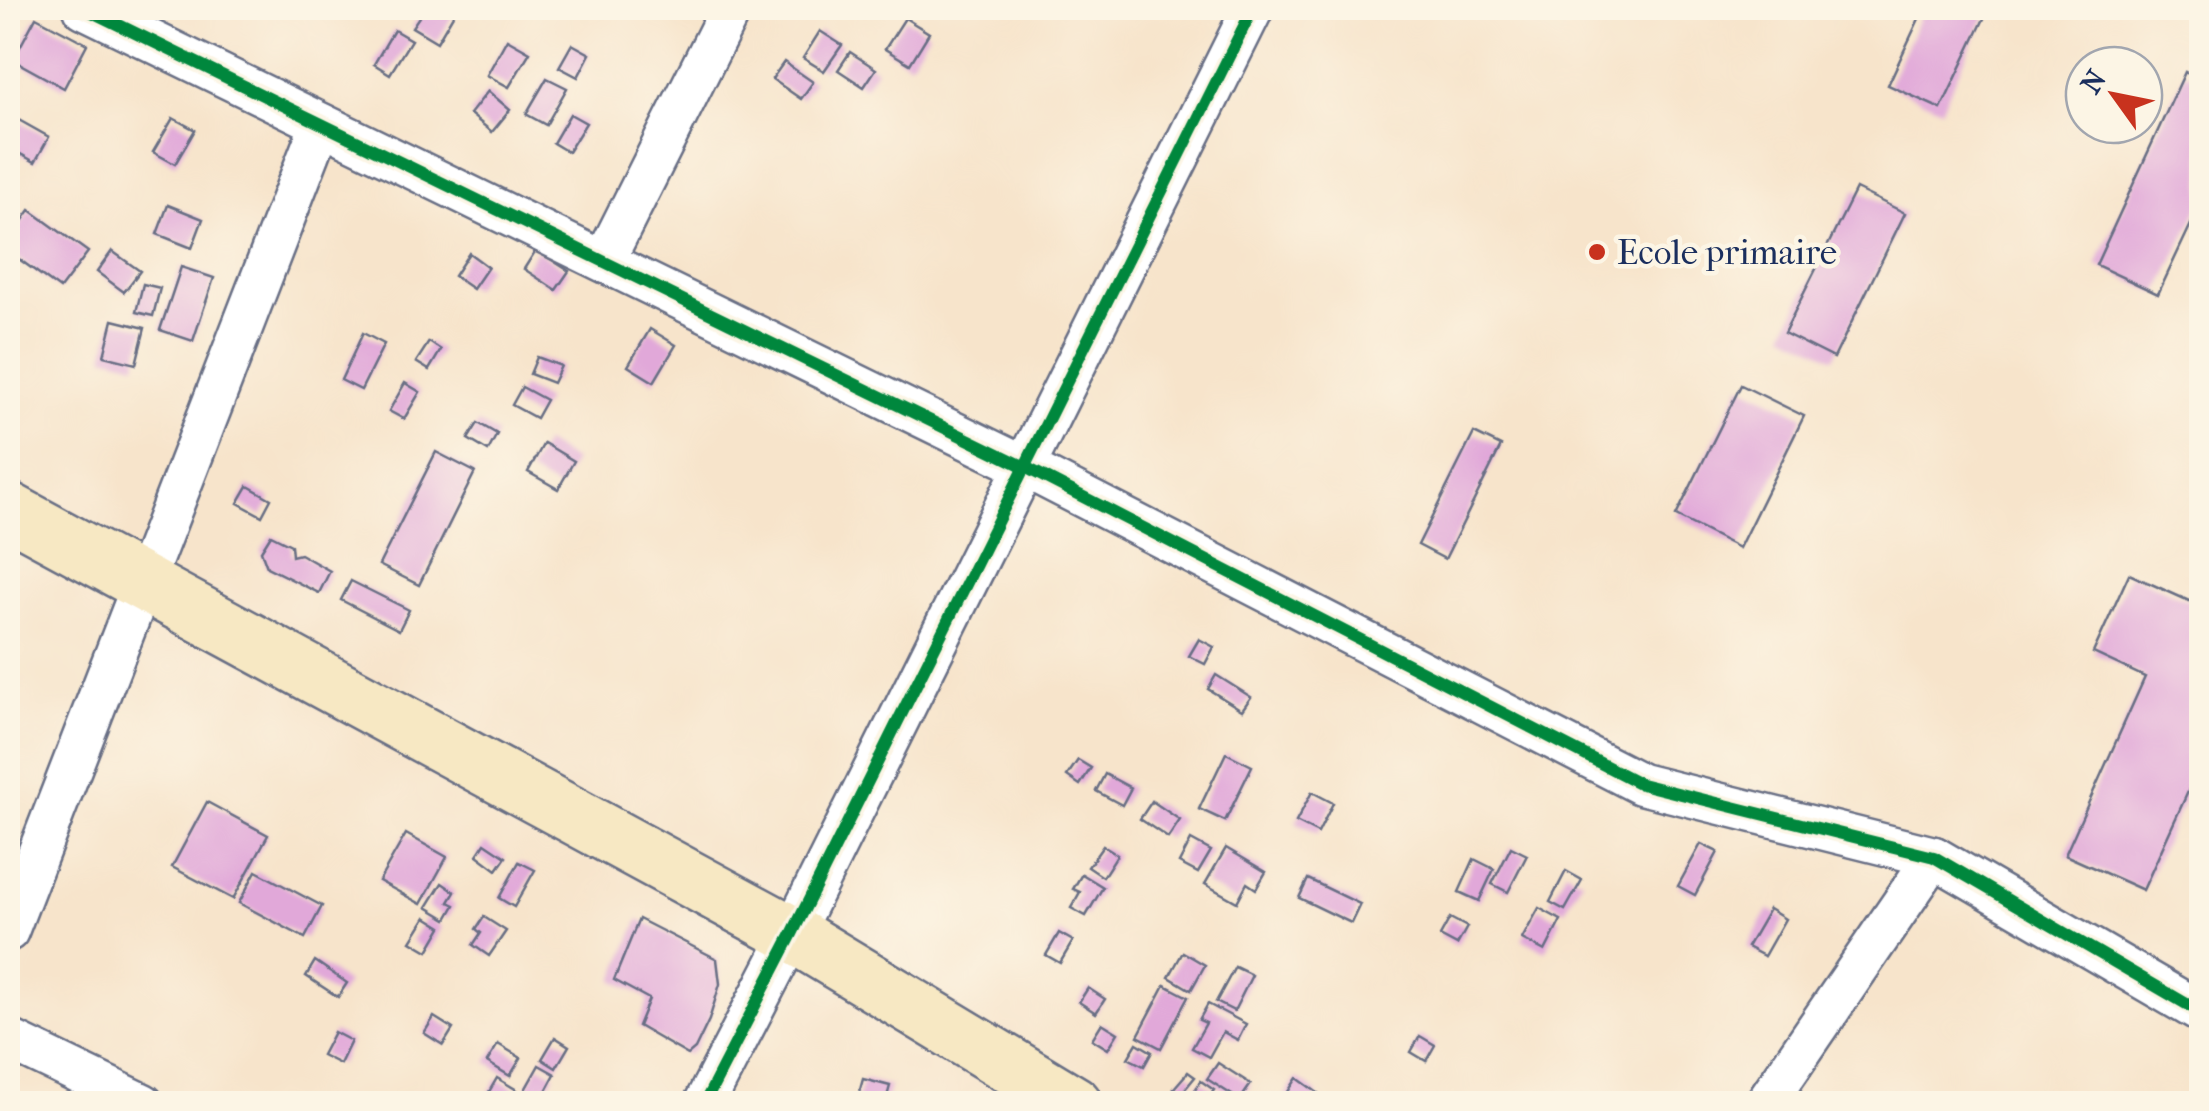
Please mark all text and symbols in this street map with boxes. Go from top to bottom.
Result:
north arrow [2064,45,2164,145]
text: N [2074,63,2113,100]
place label: Ecole primaire [1617,232,1837,273]
marker: Ecole primaire [1586,241,1608,263]

